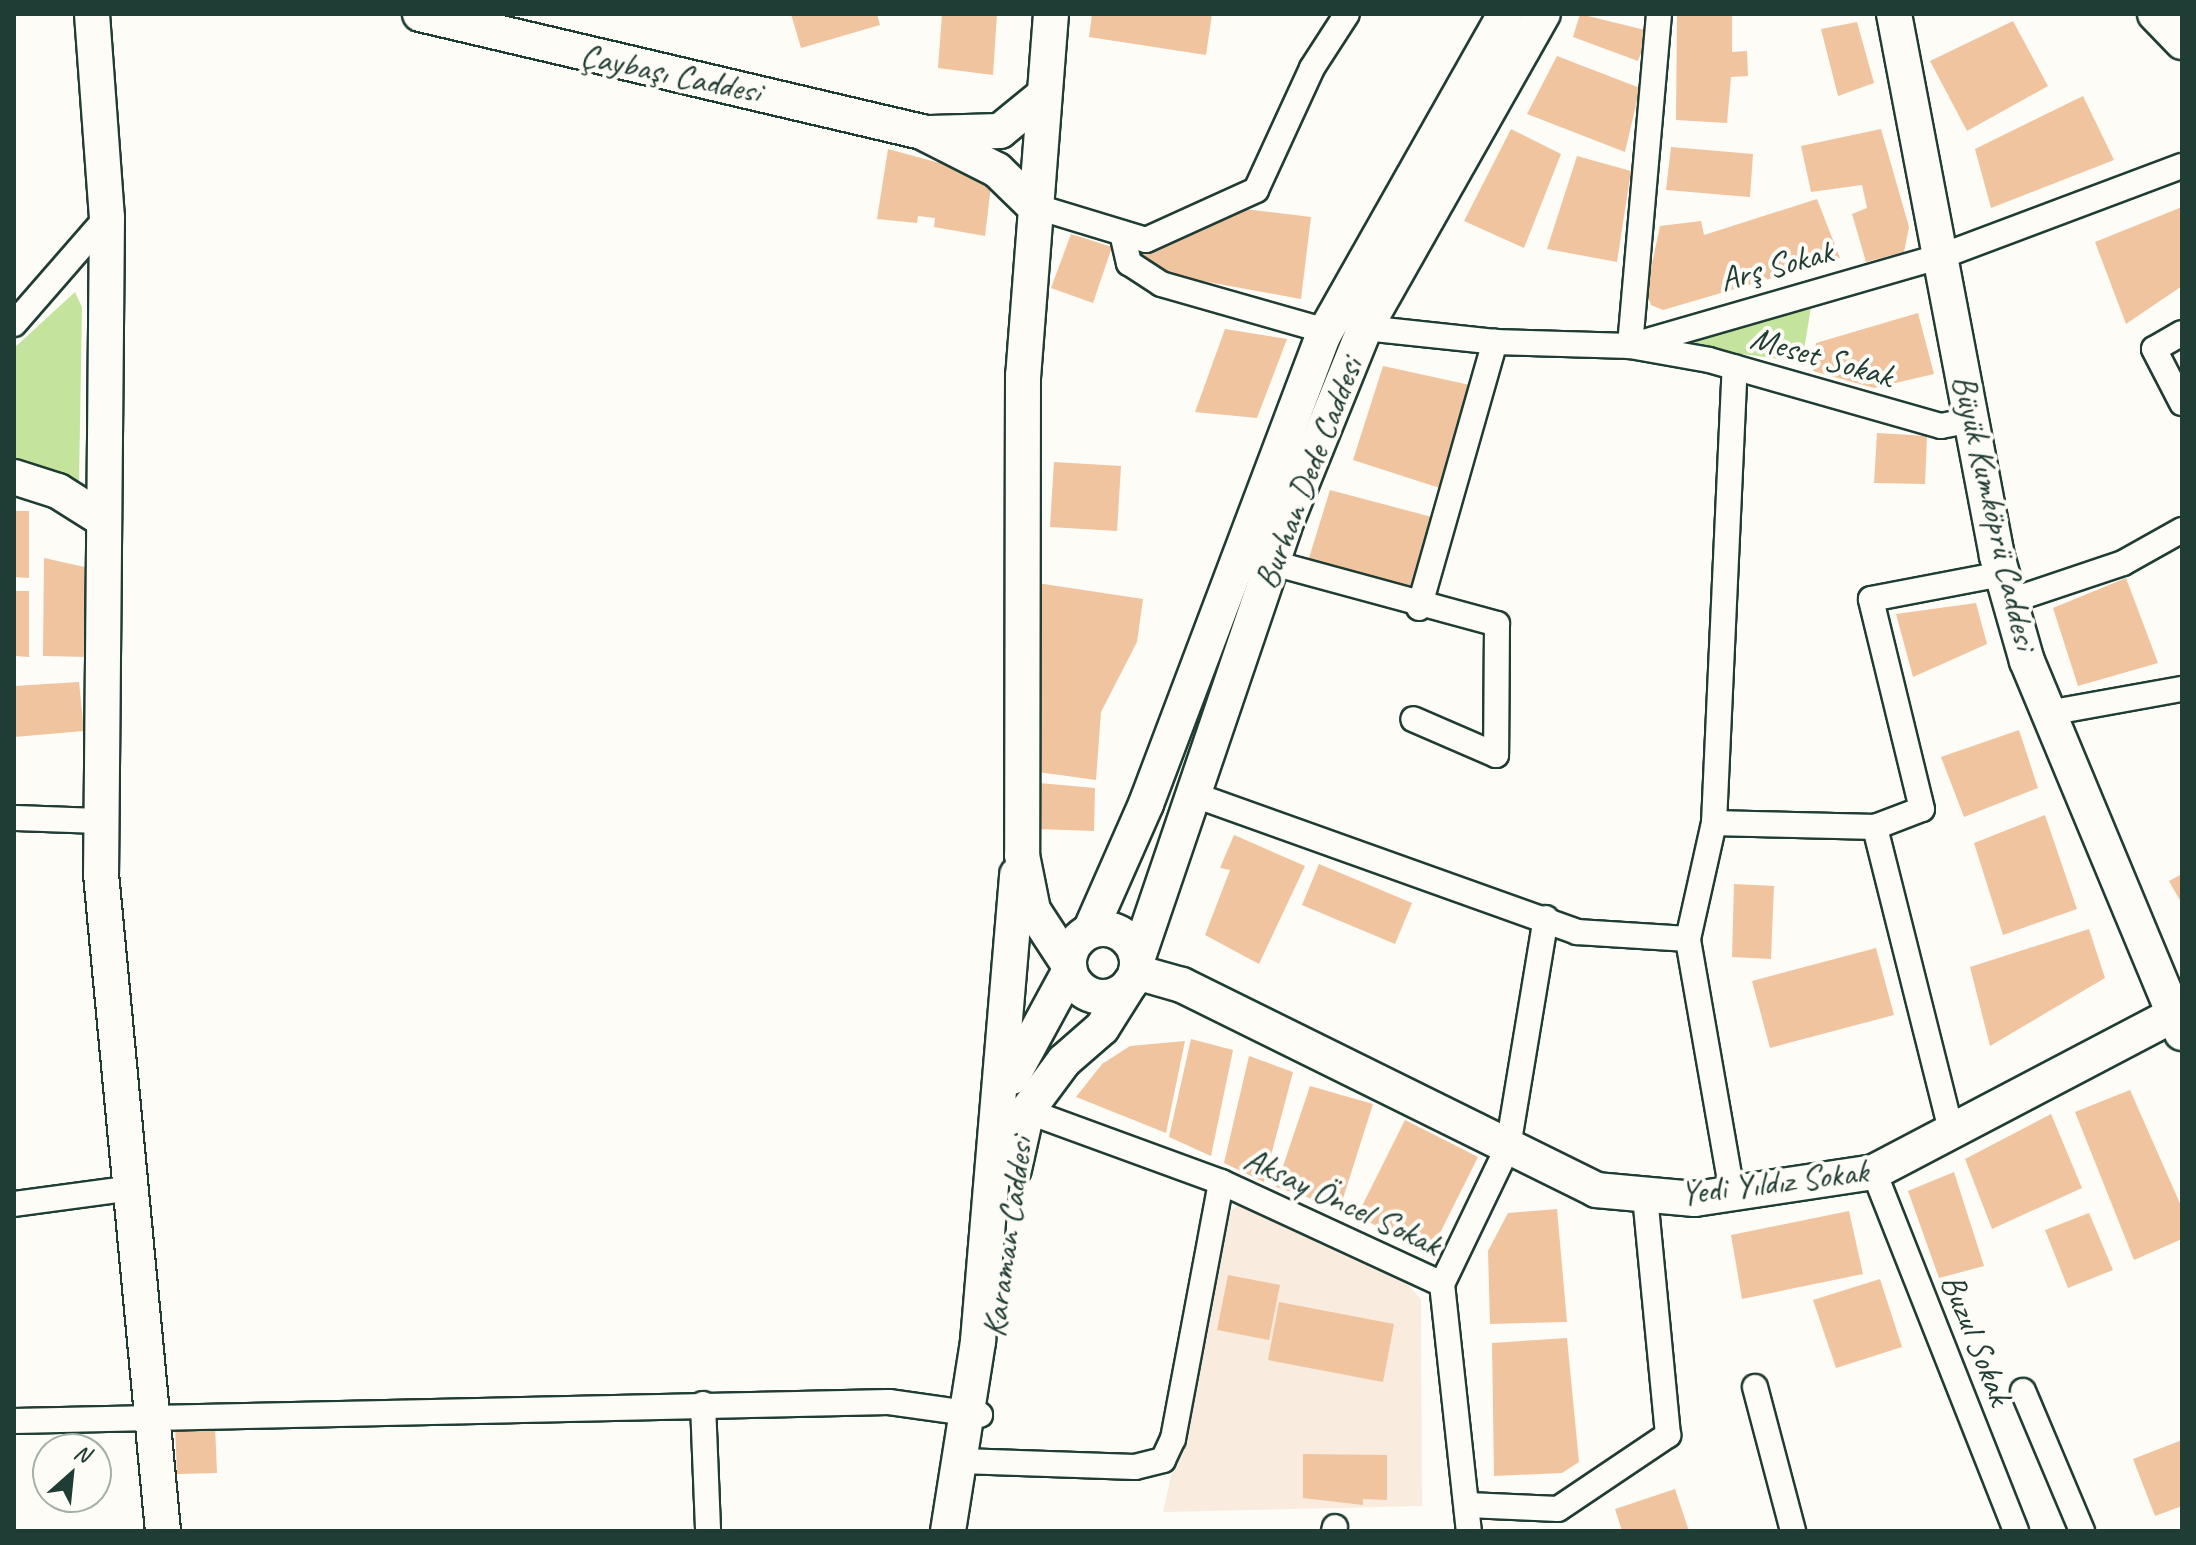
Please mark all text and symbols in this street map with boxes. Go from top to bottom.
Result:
street label: Çaybaşı Caddesi [577,34,765,112]
street label: Arş Sokak [1715,230,1837,300]
street label: Meset Sokak [1747,317,1897,395]
street label: Burhan Dede Caddesi [1245,351,1371,595]
street label: Büyük Kumköprü Caddesi [1944,372,2046,652]
street label: Karaman Caddesi [973,1135,1041,1339]
street label: Aksay Öncel Sokak [1239,1138,1447,1264]
street label: Yedi Yıldız Sokak [1678,1150,1870,1214]
street label: Buzul Sokak [1933,1269,2021,1409]
north arrow [32,1433,112,1513]
text: N [70,1438,94,1469]

